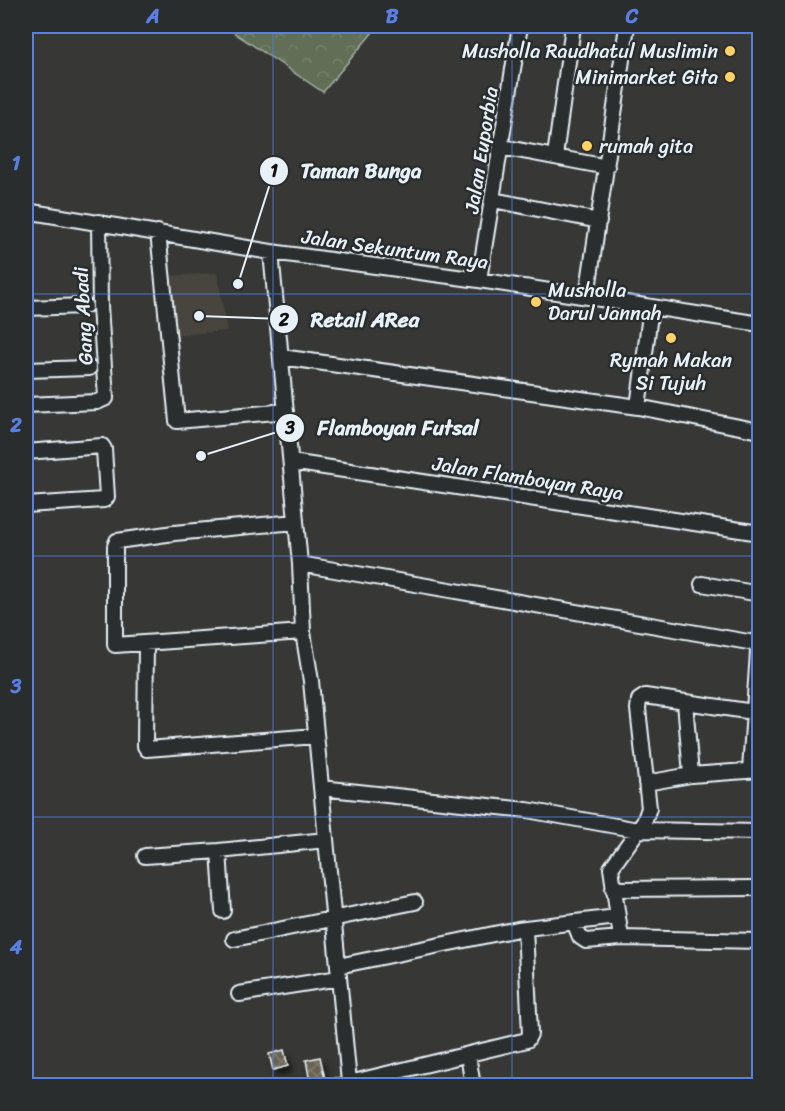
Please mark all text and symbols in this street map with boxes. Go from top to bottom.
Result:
text: A [145,0,160,34]
text: B [386,0,399,34]
text: C [625,0,639,34]
place label: Musholla Raudhatul Muslimin [462,34,718,69]
marker: Musholla Raudhatul Muslimin [723,44,737,58]
place label: Minimarket Gita [575,60,718,95]
marker: Minimarket Gita [723,70,737,84]
street label: Jalan Euporbia [454,84,509,217]
place label: rumah gita [599,129,693,164]
marker: rumah gita [580,139,594,153]
text: 1 [12,146,21,181]
callout: Taman Bunga [259,151,434,190]
text: Taman Bunga [300,152,422,190]
text: 1 [270,155,278,187]
street label: Jalan Sekuntum Raya [298,219,490,280]
street label: Gang Abadi [63,265,104,366]
place label: Musholla Darul Jannah [548,273,661,331]
marker: Musholla Darul Jannah [529,295,543,309]
callout: Retail ARea [269,300,431,339]
text: Retail ARea [310,301,421,339]
text: 2 [278,304,290,336]
marker: Rymah Makan Si Tujuh [664,331,678,345]
place label: Rymah Makan Si Tujuh [610,343,732,401]
text: 2 [9,408,22,443]
callout: Flamboyan Futsal [275,408,491,447]
text: Flamboyan Futsal [316,409,480,447]
text: 3 [284,412,295,444]
street label: Jalan Flamboyan Raya [429,446,626,511]
text: 3 [10,669,22,704]
text: 4 [9,930,23,965]

